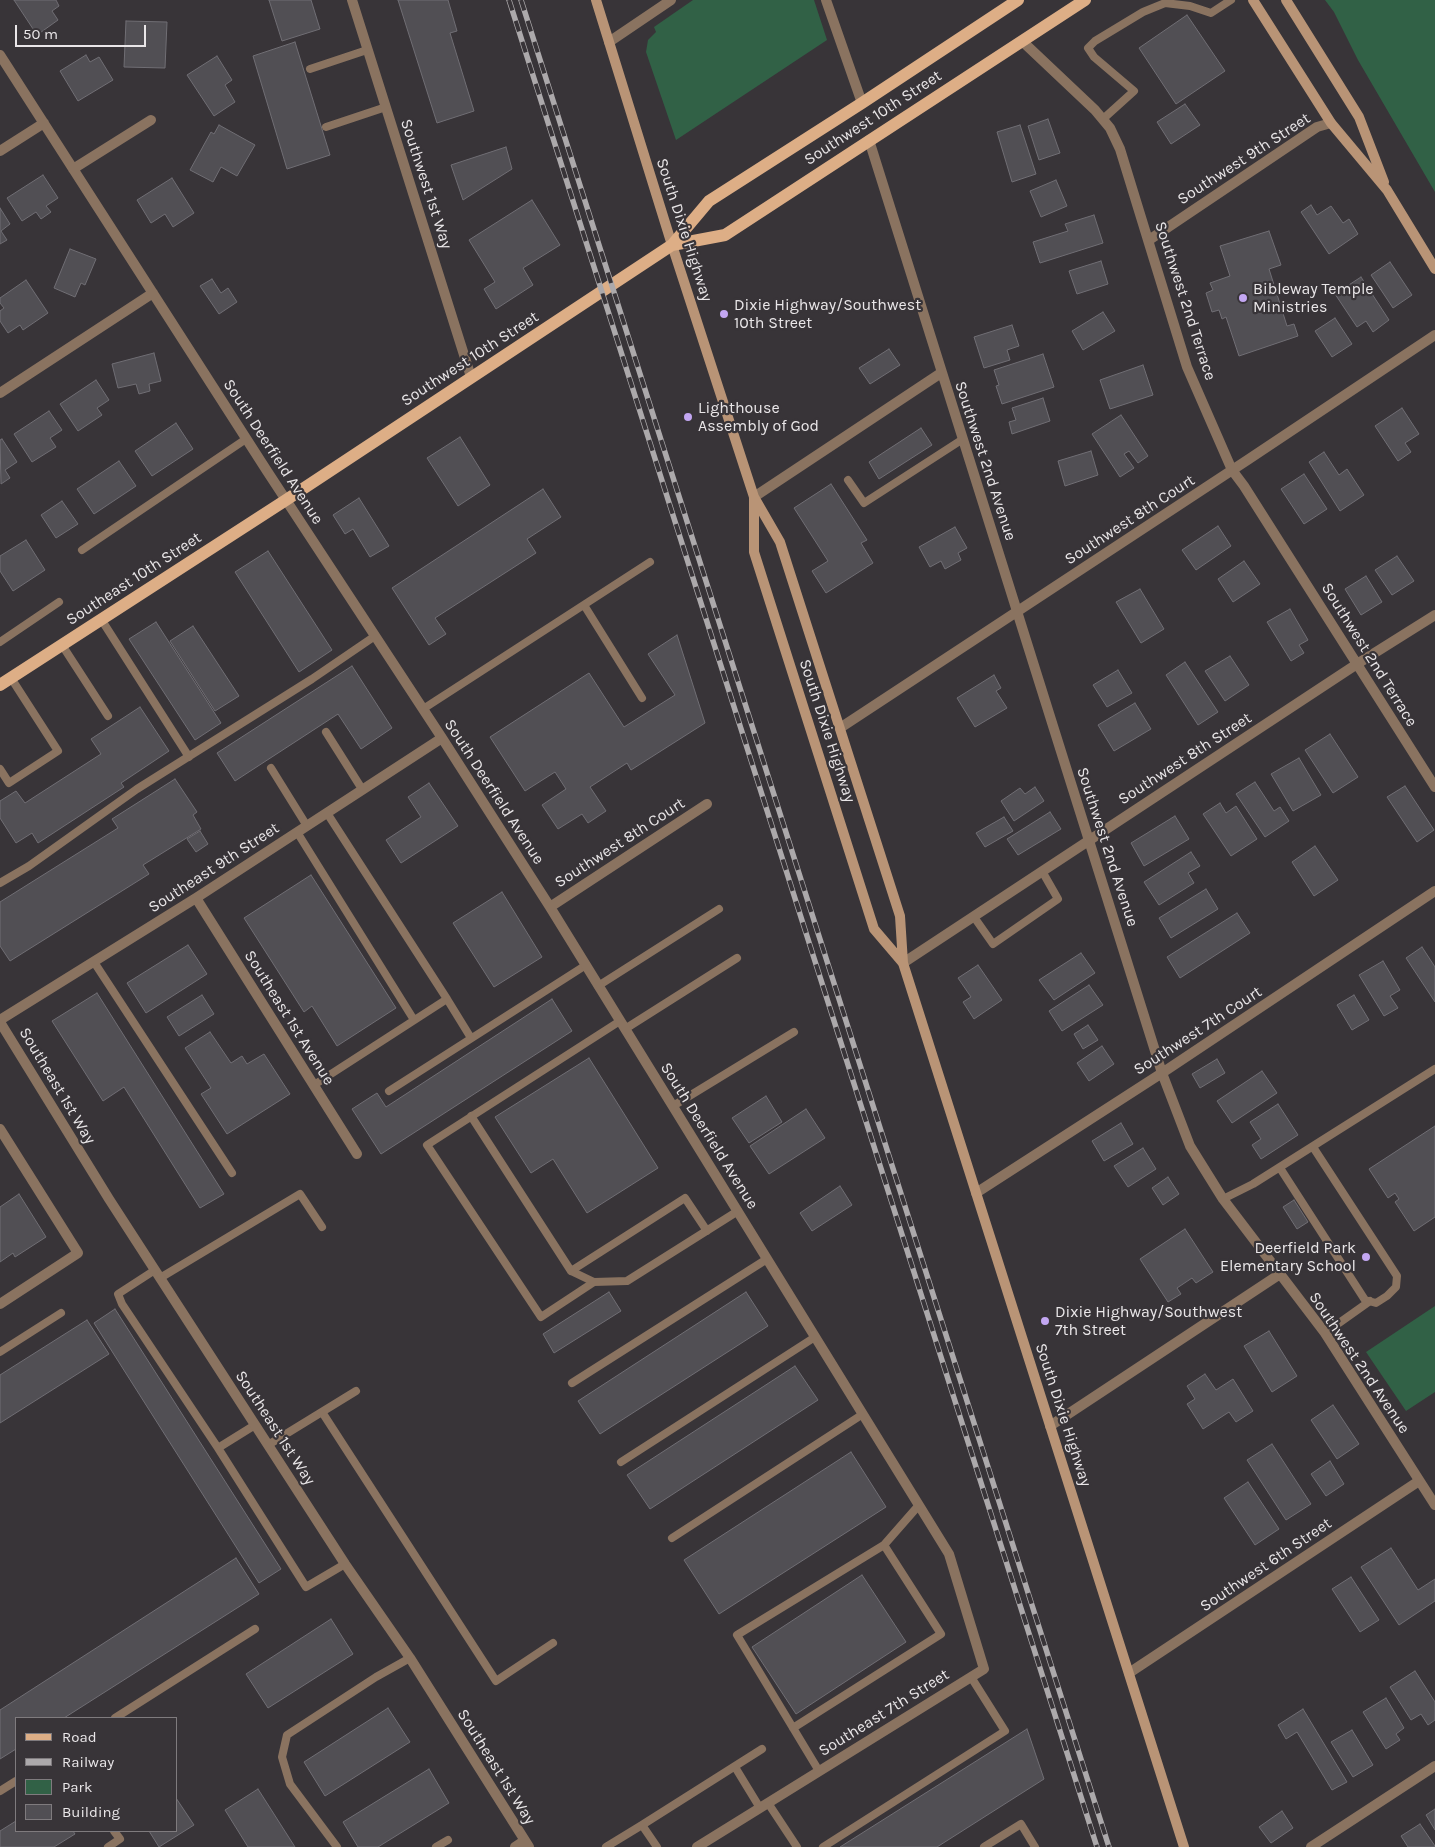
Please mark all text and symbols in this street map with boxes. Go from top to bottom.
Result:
scale bar [18,15,149,47]
text: 50 m [23,25,58,43]
street label: Southwest 10th Street [801,66,945,170]
street label: Southwest 9th Street [1174,109,1314,209]
street label: Southwest 1st Way [396,117,456,251]
street label: South Dixie Highway [652,156,716,304]
street label: Southwest 2nd Terrace [1150,219,1220,383]
place label: Bibleway Temple Ministries [1253,279,1374,317]
marker: Bibleway Temple Ministries [1237,292,1249,304]
place label: Dixie Highway/Southwest 10th Street [734,295,921,333]
street label: Southwest 10th Street [398,307,542,411]
marker: Dixie Highway/Southwest 10th Street [718,308,730,320]
street label: South Deerfield Avenue [219,376,327,528]
street label: Southwest 2nd Avenue [950,379,1020,543]
place label: Lighthouse Assembly of God [698,398,819,436]
marker: Lighthouse Assembly of God [682,411,694,423]
street label: Southwest 8th Court [1061,471,1199,569]
street label: Southeast 10th Street [63,528,205,630]
street label: Southwest 2nd Terrace [1317,580,1421,730]
street label: South Dixie Highway [795,657,859,805]
street label: Southwest 8th Street [1115,709,1255,809]
street label: South Deerfield Avenue [440,716,548,868]
street label: Southwest 2nd Avenue [1072,765,1142,929]
street label: Southwest 8th Court [551,794,689,892]
street label: Southeast 9th Street [145,819,283,917]
street label: Southeast 1st Avenue [240,947,338,1089]
street label: Southwest 7th Court [1130,982,1266,1080]
street label: Southeast 1st Way [15,1024,99,1148]
street label: South Deerfield Avenue [656,1059,762,1213]
place label: Deerfield Park Elementary School [1220,1238,1356,1276]
marker: Deerfield Park Elementary School [1360,1251,1372,1263]
street label: Southwest 2nd Avenue [1304,1289,1414,1437]
place label: Dixie Highway/Southwest 7th Street [1055,1302,1242,1340]
marker: Dixie Highway/Southwest 7th Street [1039,1315,1051,1327]
street label: South Dixie Highway [1031,1341,1095,1489]
street label: Southeast 1st Way [231,1367,319,1489]
street label: Southwest 6th Street [1197,1514,1335,1616]
street label: Southeast 7th Street [815,1665,953,1761]
street label: Southeast 1st Way [453,1706,539,1828]
legend [15,1717,178,1832]
text: Road [62,1728,97,1746]
text: Railway [62,1753,114,1771]
text: Park [62,1778,92,1796]
text: Building [62,1803,120,1821]

